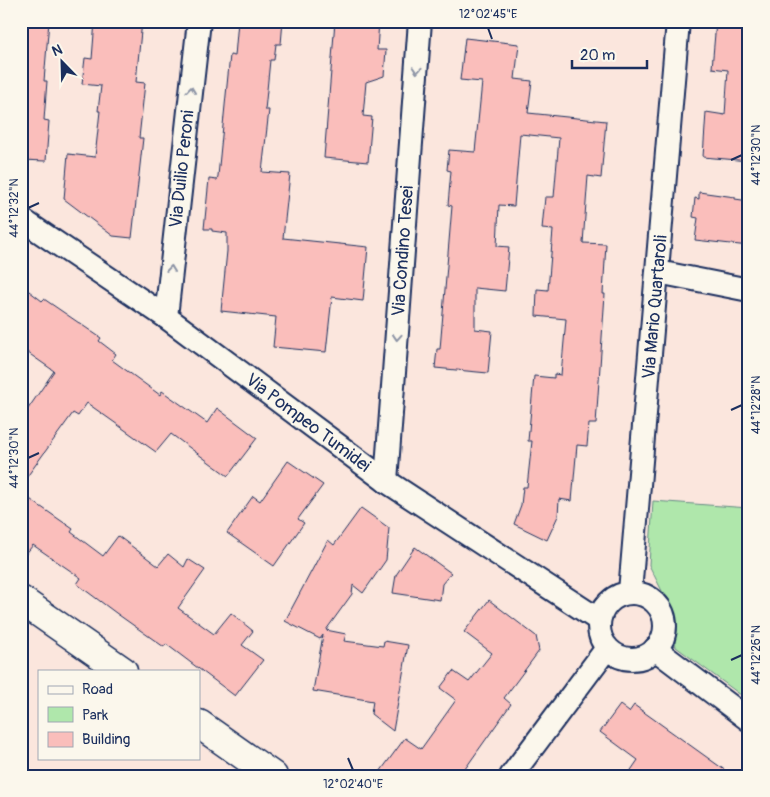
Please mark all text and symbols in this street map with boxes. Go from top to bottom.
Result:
text: 12°02'45"E [459,7,517,22]
north arrow [38,38,88,88]
scale bar [572,38,648,70]
text: N [49,41,65,60]
text: 20 m [580,46,615,65]
one-way arrow [411,66,422,74]
one-way arrow [185,86,196,94]
street label: Via Duilio Peroni [164,109,200,229]
text: 44°12'30"N [749,125,764,185]
text: 44°12'32"N [7,178,22,238]
street label: Via Condino Tesei [387,185,419,317]
street label: Via Mario Quartaroli [637,234,673,380]
one-way arrow [165,265,176,273]
one-way arrow [392,333,403,341]
street label: Via Pompeo Tumidei [241,369,375,477]
text: 44°12'28"N [749,376,764,434]
text: 44°12'30"N [7,428,22,488]
text: 44°12'26"N [749,625,764,685]
legend [38,670,200,760]
text: Road [82,680,113,699]
text: Park [82,706,109,725]
text: Building [82,730,130,749]
text: 12°02'40"E [323,777,383,792]

